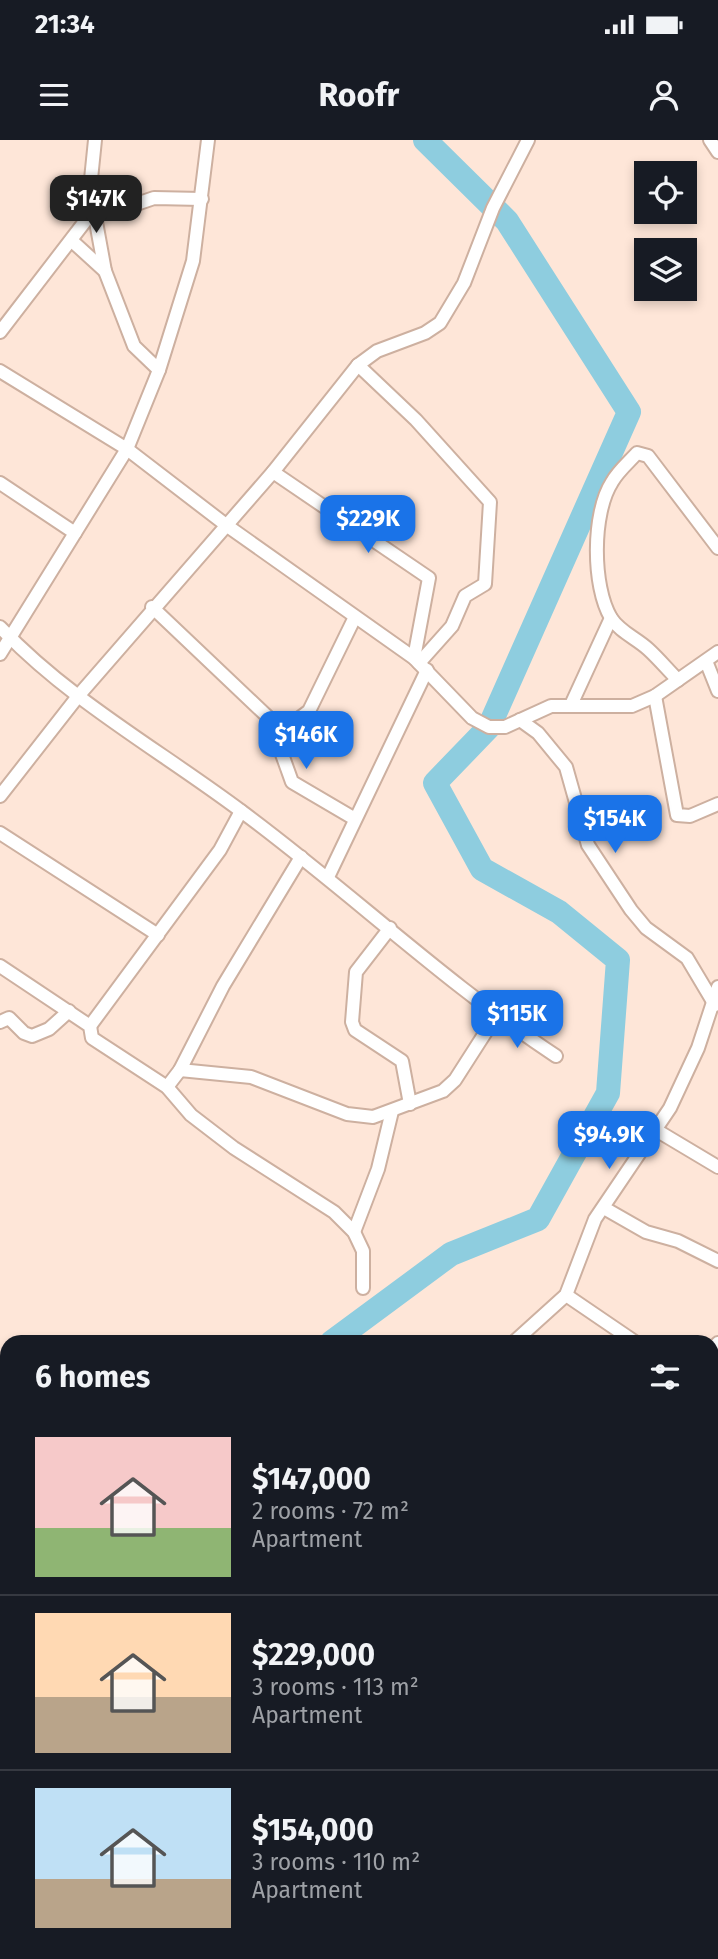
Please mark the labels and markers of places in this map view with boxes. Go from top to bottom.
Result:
pin: $147K [47,176,145,235]
pin: $229K [319,496,417,555]
pin: $146K [257,712,355,771]
pin: $154K [566,796,664,855]
pin: $115K [468,990,566,1050]
pin: $94.9K [552,1112,666,1171]

